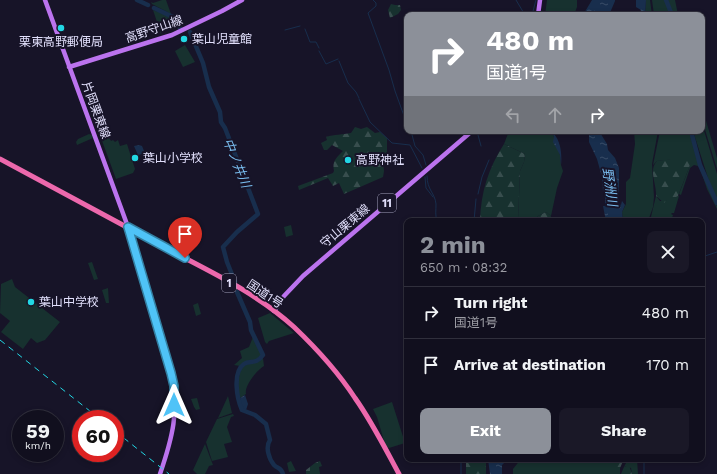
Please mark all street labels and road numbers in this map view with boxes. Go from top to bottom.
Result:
street label: 高野守山線 [123,13,185,45]
street label: 片岡栗東線 [79,79,113,141]
road number: 11 [378,194,396,212]
street label: 守山栗東線 [318,201,372,251]
road number: 1 [222,274,236,292]
street label: 国道1号 [244,277,286,311]

